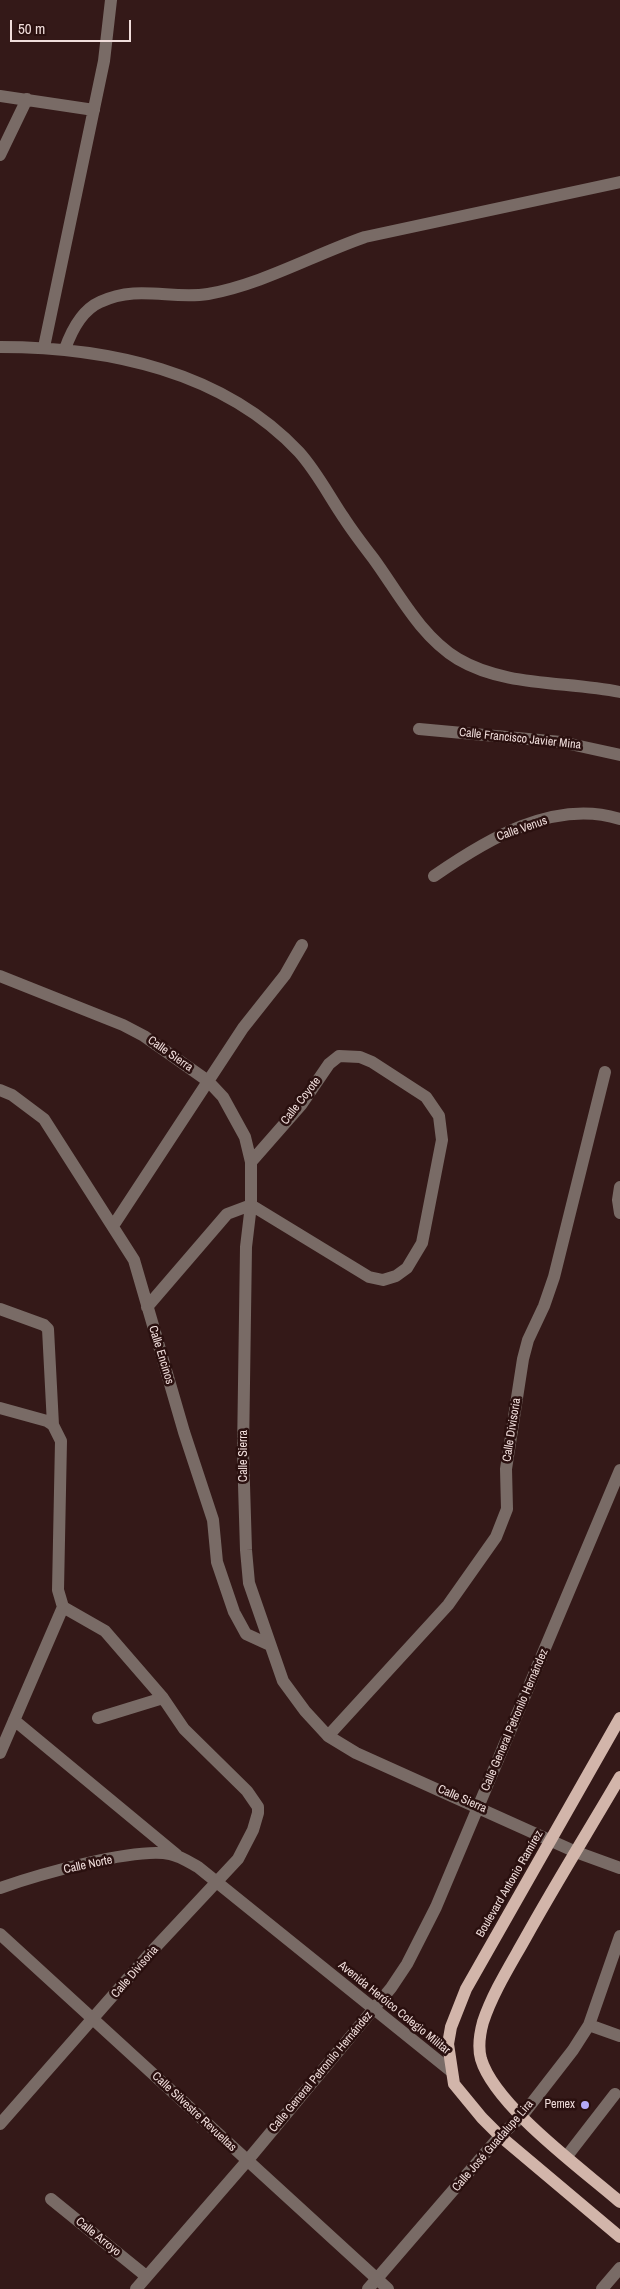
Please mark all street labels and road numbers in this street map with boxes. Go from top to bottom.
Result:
street label: Calle Francisco Javier Mina [458,725,582,753]
street label: Calle Venus [495,814,549,844]
street label: Calle Sierra [145,1033,195,1075]
street label: Calle Coyote [278,1074,324,1128]
street label: Calle Encinos [145,1324,177,1386]
street label: Calle Divisoria [500,1397,524,1463]
street label: Calle Sierra [237,1430,251,1482]
street label: Calle General Petronilo Hernández [478,1647,552,1793]
street label: Calle Sierra [435,1782,489,1816]
street label: Boulevard Antonio Ramírez [474,1828,546,1940]
street label: Calle Norte [62,1853,114,1877]
street label: Calle Divisoria [108,1943,162,2001]
street label: Avenida Heróico Colegio Militar [335,1958,453,2058]
street label: Calle General Petronilo Hernández [266,2009,376,2135]
street label: Calle Silvestre Revueltas [149,2069,239,2155]
street label: Calle José Guadalupe Lira [449,2097,537,2195]
street label: Calle Arroyo [72,2214,124,2260]

